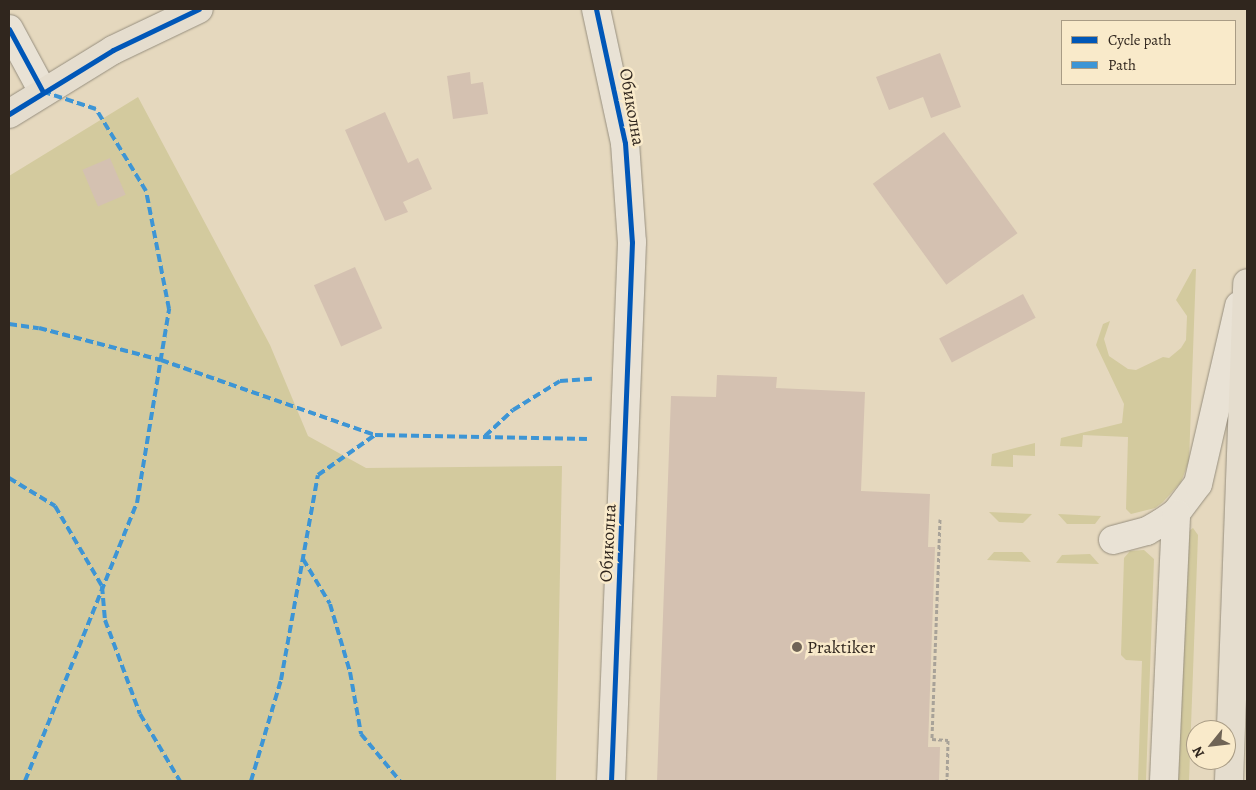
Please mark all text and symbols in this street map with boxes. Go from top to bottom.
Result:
legend [1061,20,1236,85]
text: Cycle path [1108,30,1171,50]
text: Path [1108,55,1136,75]
street label: Обиколна [615,67,649,147]
street label: Обиколна [595,503,621,583]
place label: Praktiker [807,636,875,658]
marker: Praktiker [791,641,803,653]
north arrow [1186,720,1236,770]
text: N [1188,743,1209,761]

